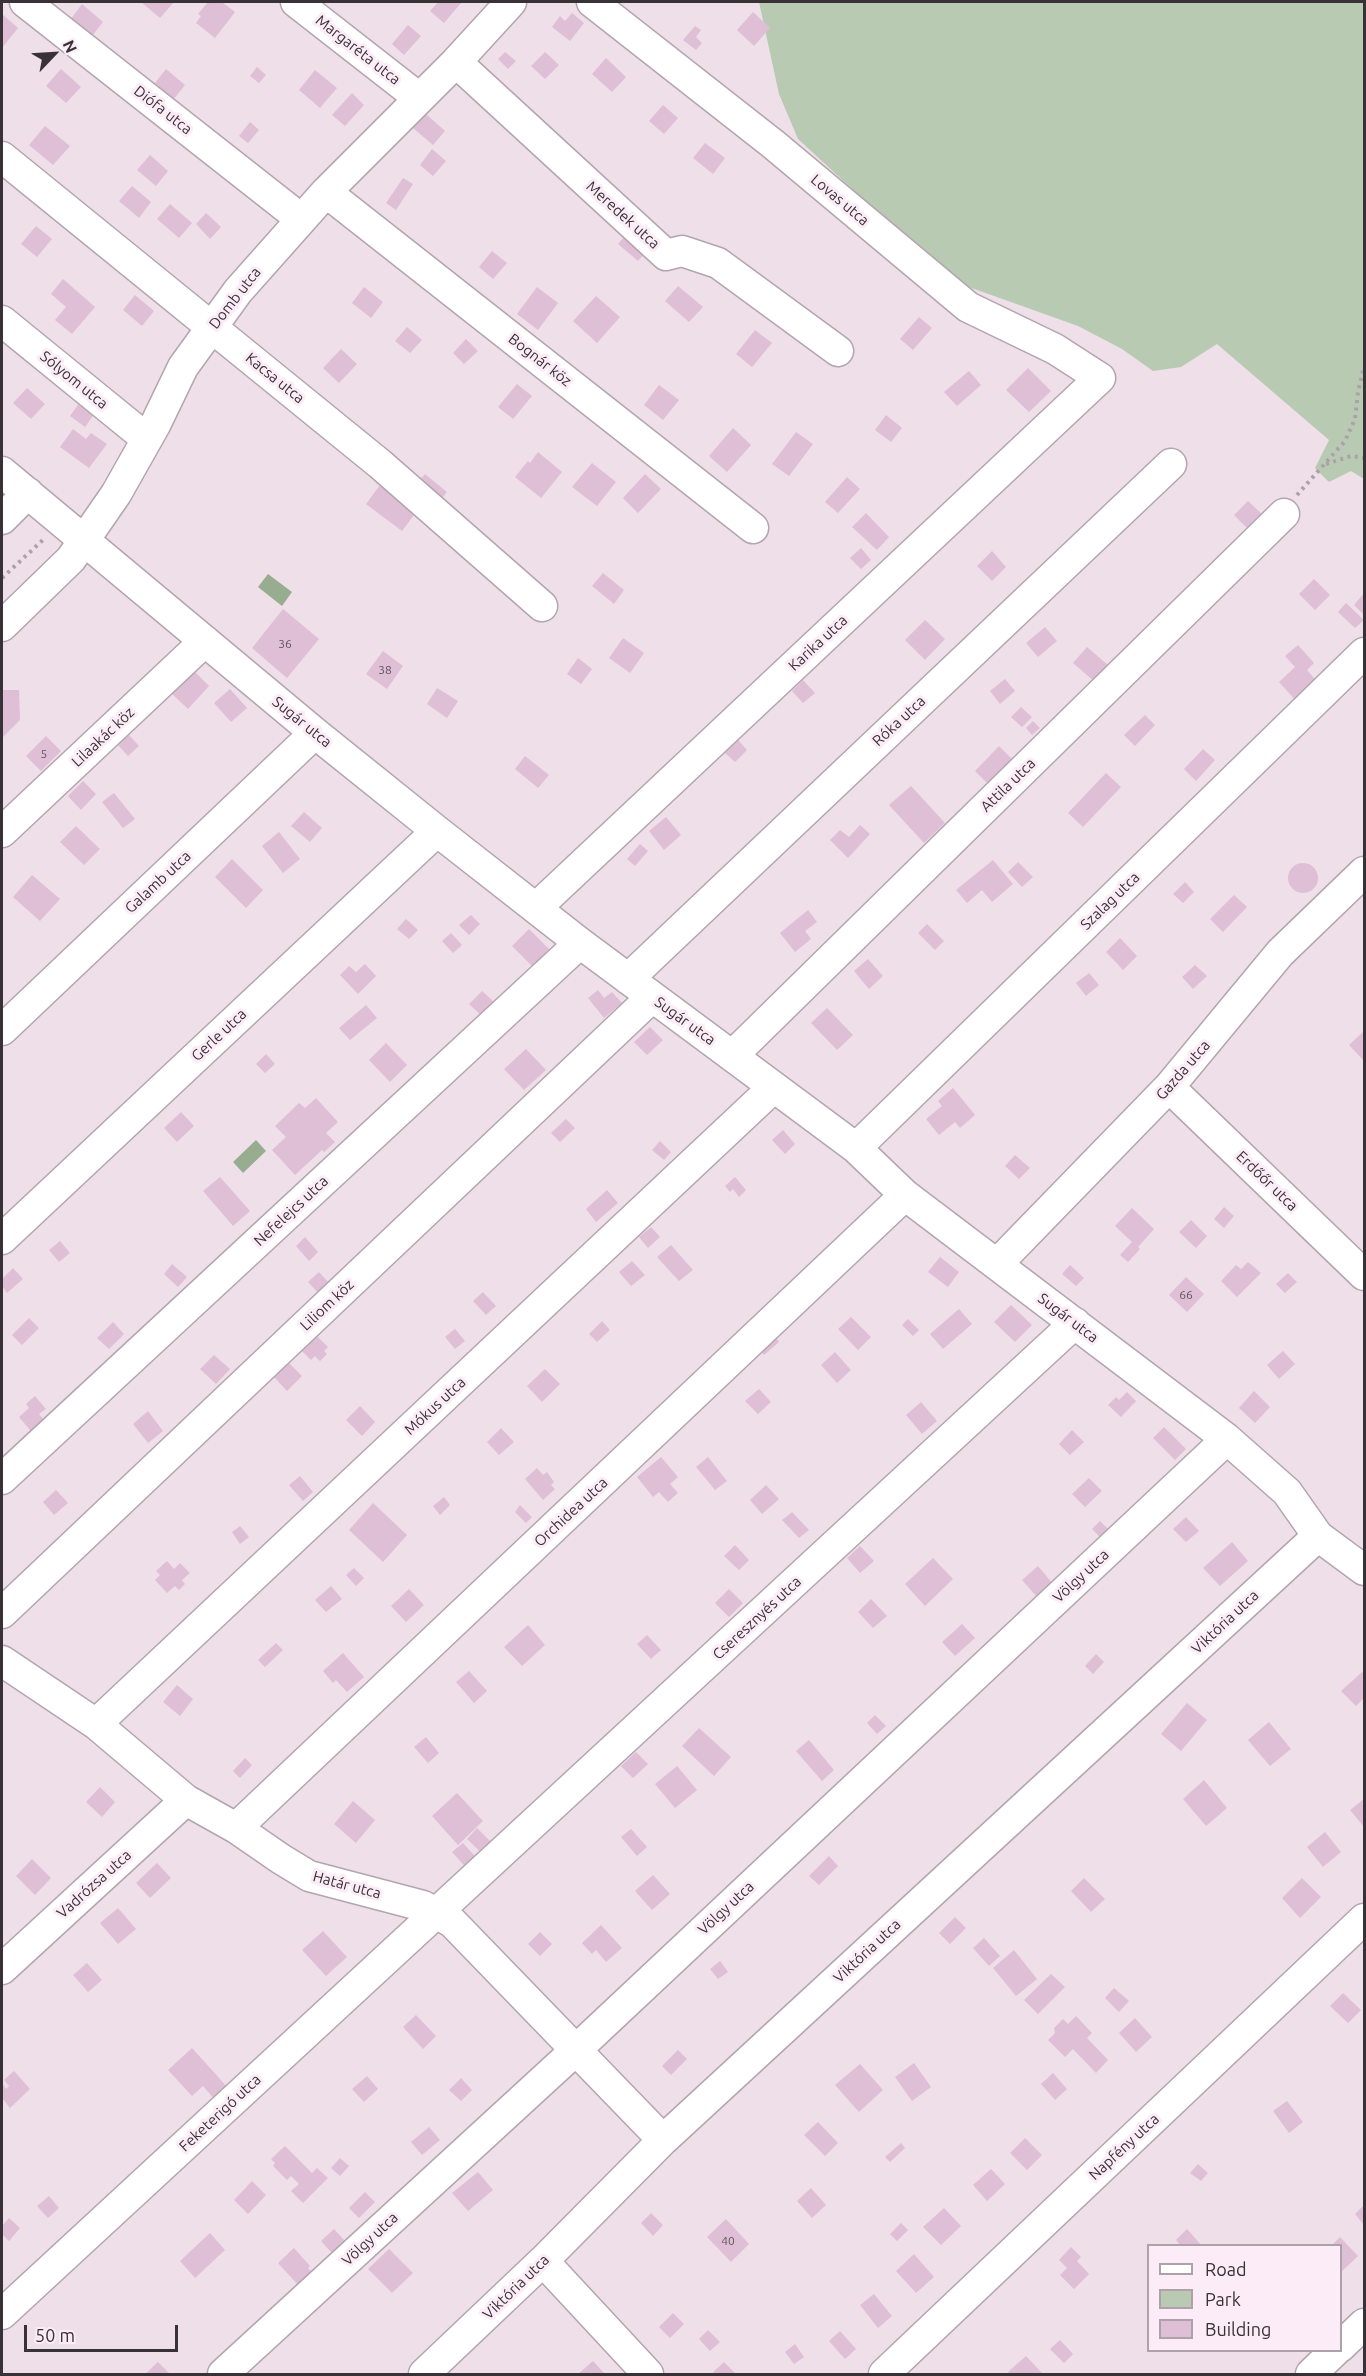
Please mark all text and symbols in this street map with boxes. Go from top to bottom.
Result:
street label: Margaréta utca [312,11,404,89]
north arrow [24,24,84,84]
text: N [60,37,81,56]
street label: Diófa utca [130,82,196,138]
street label: Lovas utca [807,170,873,230]
street label: Meredek utca [583,177,663,253]
street label: Domb utca [205,263,265,333]
street label: Bognár köz [505,330,575,390]
street label: Sólyom utca [36,347,112,413]
street label: Kacsa utca [242,349,308,407]
street label: Karika utca [785,611,851,675]
house number: 36 [278,637,292,651]
house number: 38 [378,663,392,677]
street label: Róka utca [869,692,929,750]
street label: Sugár utca [269,693,335,751]
street label: Lilaakác köz [68,703,138,771]
house number: 5 [41,747,47,761]
street label: Attila utca [977,754,1039,816]
street label: Galamb utca [121,847,195,917]
street label: Szalag utca [1077,868,1143,934]
street label: Sugár utca [651,993,719,1049]
street label: Gerle utca [188,1005,250,1065]
street label: Gazda utca [1152,1036,1214,1104]
street label: Erdőőr utca [1232,1147,1302,1215]
street label: Nefelejcs utca [250,1172,332,1250]
street label: Liliom köz [296,1276,358,1334]
house number: 66 [1179,1288,1193,1302]
street label: Sugár utca [1034,1289,1102,1347]
street label: Mókus utca [401,1373,469,1439]
street label: Orchidea utca [531,1473,611,1551]
street label: Völgy utca [1049,1546,1113,1606]
street label: Cseresznyés utca [709,1572,805,1664]
street label: Viktória utca [1188,1586,1262,1658]
street label: Vadrózsa utca [53,1846,135,1922]
street label: Határ utca [311,1867,383,1903]
street label: Völgy utca [694,1878,758,1938]
street label: Viktória utca [830,1915,904,1987]
street label: Feketerigó utca [175,2071,265,2155]
street label: Napfény utca [1085,2110,1163,2184]
street label: Völgy utca [338,2209,402,2269]
house number: 40 [721,2234,735,2248]
legend [1147,2244,1342,2352]
street label: Viktória utca [479,2251,553,2323]
text: Road [1205,2259,1247,2279]
text: Park [1205,2289,1241,2309]
scale bar [27,2313,182,2351]
text: Building [1205,2319,1271,2339]
text: 50 m [35,2325,75,2345]

